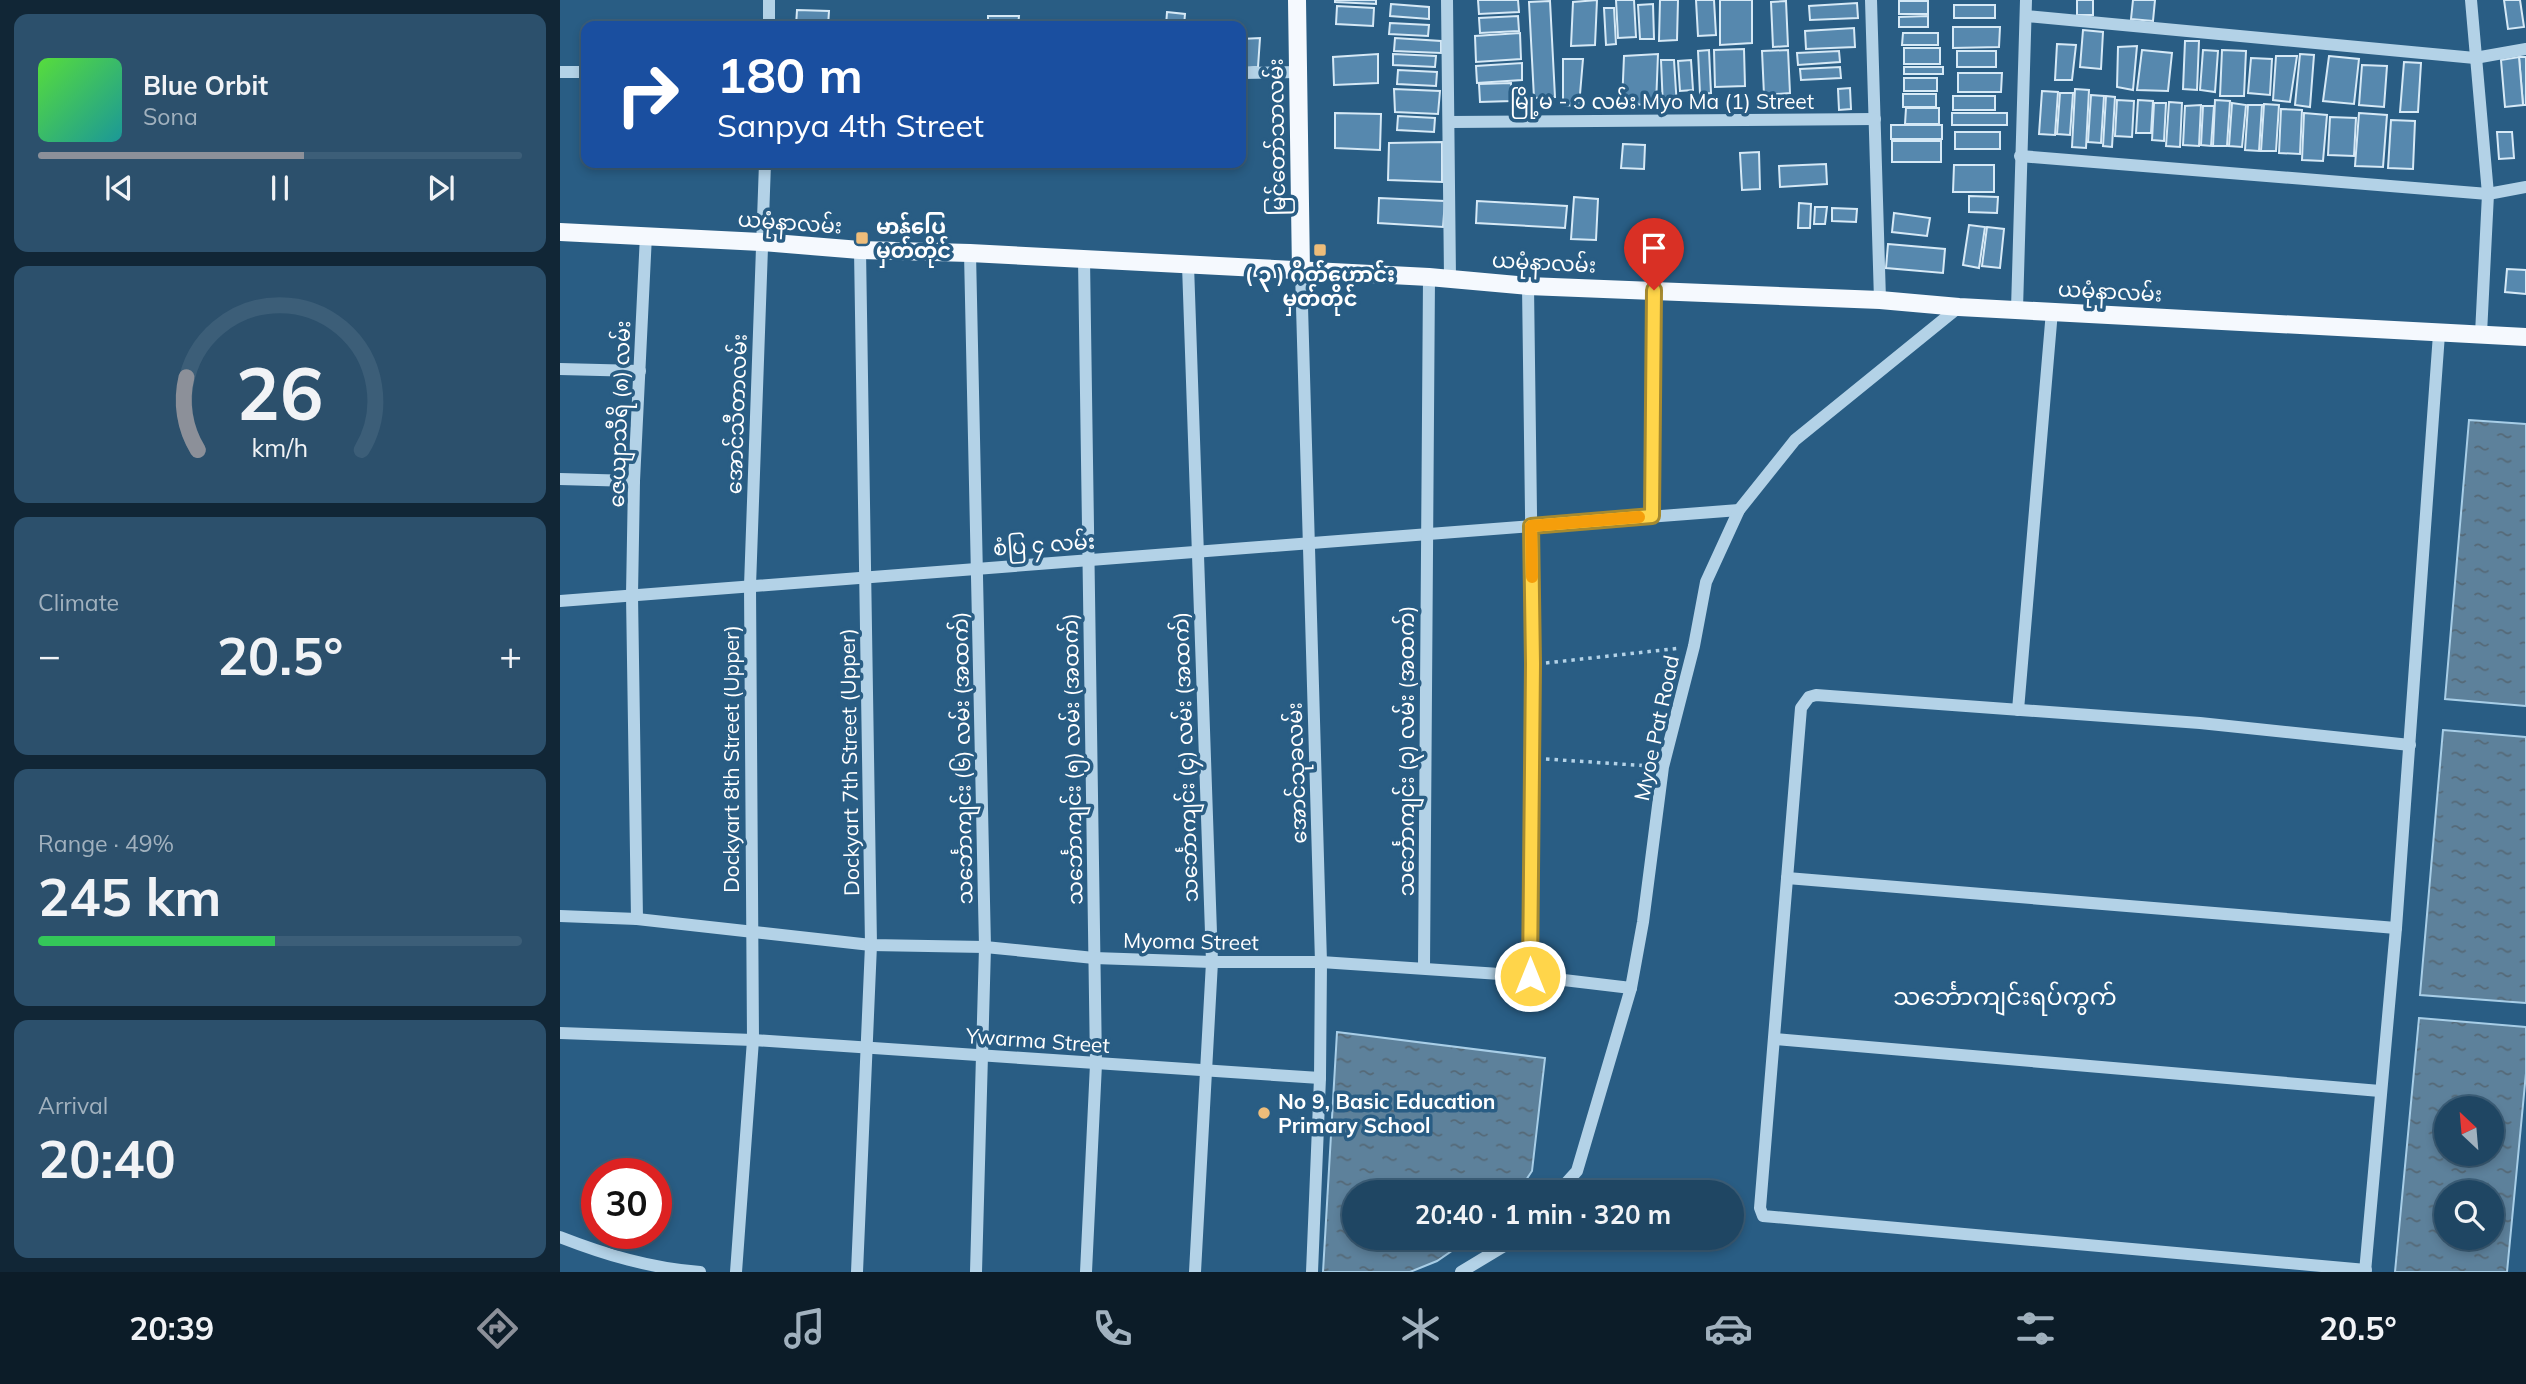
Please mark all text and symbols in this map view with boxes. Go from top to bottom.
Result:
text: 180 m [717,44,863,105]
icon: right [602,49,693,140]
street label: မြင်တော်သာလမ်း [1260,58,1295,216]
text: Blue Orbit [143,69,268,102]
street label: မြို့မ - ၁ လမ်း Myo Ma (1) Street [1510,86,1814,119]
text: Sona [143,102,198,131]
text: Sanpya 4th Street [717,105,984,145]
icon: previous [100,169,138,207]
icon: pause [261,169,299,207]
icon: next [422,169,460,207]
street label: ယမုံနာလမ်း [737,203,843,244]
place label: မာန်ပြေ မှတ်တိုင် [876,211,951,268]
pin [1624,218,1684,290]
icon: arrive [1635,229,1673,267]
marker: မာန်ပြေ မှတ်တိုင် [854,230,870,246]
marker: ( ၃ ) ဂိတ်ဟောင်း မှတ်တိုင် [1312,242,1328,258]
street label: ယမုံနာလမ်း [1491,244,1597,283]
place label: ( ၃ ) ဂိတ်ဟောင်း မှတ်တိုင် [1245,259,1395,316]
street label: ယမုံနာလမ်း [2057,273,2163,312]
street label: ဇေယျာသီရိ (၈) လမ်း [601,320,641,508]
street label: အောင်သီတာလမ်း [718,333,752,495]
text: 26 [236,348,324,439]
text: km/h [252,432,308,463]
street label: စံပြ ၄ လမ်း [992,525,1096,566]
text: Climate [38,588,119,617]
street label: သင်္ဘောကျင်း (၃) လမ်း (အထက်) [1391,606,1425,896]
street label: သင်္ဘောကျင်း (၆) လမ်း (အထက်) [944,611,984,905]
street label: သင်္ဘောကျင်း (၄) လမ်း (အထက်) [1165,611,1209,903]
street label: သင်္ဘောကျင်း (၅) လမ်း (အထက်) [1054,613,1094,905]
text: 20.5° [217,623,343,688]
street label: Dockyart 8th Street (Upper) [718,625,744,893]
street label: Dockyart 7th Street (Upper) [834,628,864,896]
text: − [38,631,61,679]
text: + [499,631,522,679]
street label: Myoe Pat Road [1628,653,1684,803]
street label: အောင်သုခလမ်း [1279,702,1316,844]
text: Range · 49% [38,829,174,858]
text: 245 km [38,864,221,929]
street label: Myoma Street [1123,927,1259,955]
position arrow [1493,939,1567,1013]
district label: သင်္ဘောကျင်းရပ်ကွက် [1893,981,2117,1016]
street label: Ywarma Street [964,1022,1111,1058]
place label: No 9, Basic Education Primary School [1278,1088,1496,1138]
text: Arrival [38,1091,108,1120]
north arrow [2434,1096,2504,1166]
map controls [2434,1096,2504,1250]
marker: No 9, Basic Education Primary School [1256,1105,1272,1121]
text: 20:40 [38,1126,176,1191]
speed limit sign: 30 [581,1158,672,1249]
button: search [2434,1180,2504,1250]
text: 20:40 · 1 min · 320 m [1415,1198,1671,1231]
icon: directions [473,1304,522,1353]
icon: music [780,1304,829,1353]
icon: phone [1088,1304,1137,1353]
icon: climate [1396,1304,1445,1353]
icon: car [1704,1304,1753,1353]
icon: filters [2011,1304,2060,1353]
text: 20:39 [129,1308,214,1348]
text: 20.5° [2319,1308,2397,1348]

